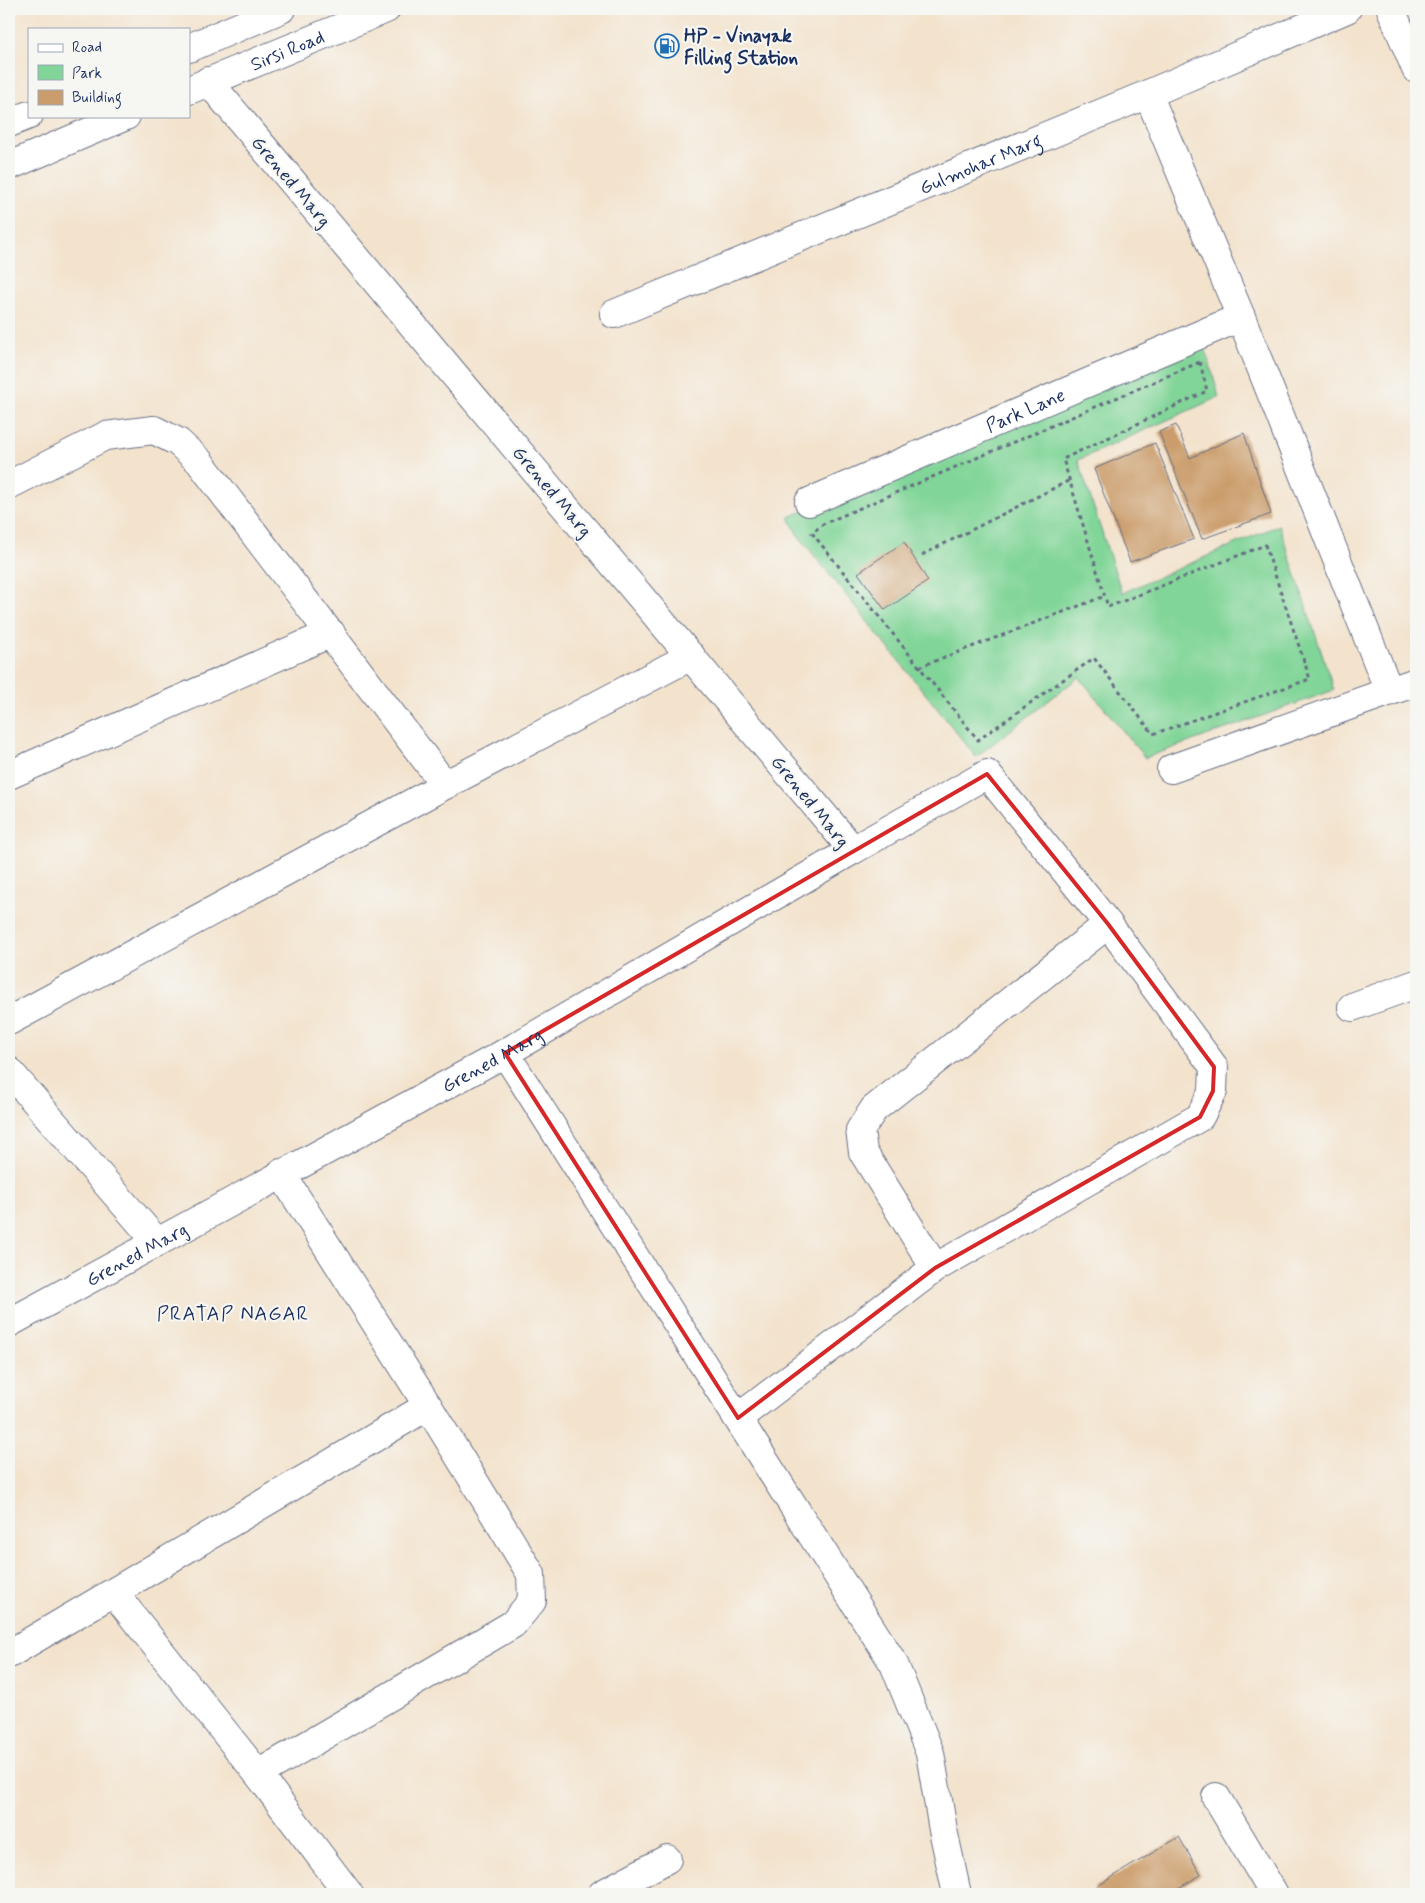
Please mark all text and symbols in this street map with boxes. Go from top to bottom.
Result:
place label: HP - Vinayak Filling Station [684,24,798,74]
street label: Sirsi Road [247,25,328,77]
legend [28,28,190,118]
fuel station icon: HP - Vinayak Filling Station [654,33,680,59]
text: Road [72,38,102,58]
text: Park [72,64,102,84]
text: Building [72,88,122,109]
street label: Gulmohar Marg [916,128,1047,201]
street label: Grened Marg [244,131,336,234]
street label: Park Lane [982,383,1069,439]
street label: Grened Marg [505,441,597,544]
street label: Grened Marg [764,751,855,854]
street label: Grened Marg [438,1023,548,1099]
street label: Grened Marg [82,1217,193,1293]
district label: PRATAP NAGAR [157,1301,309,1328]

